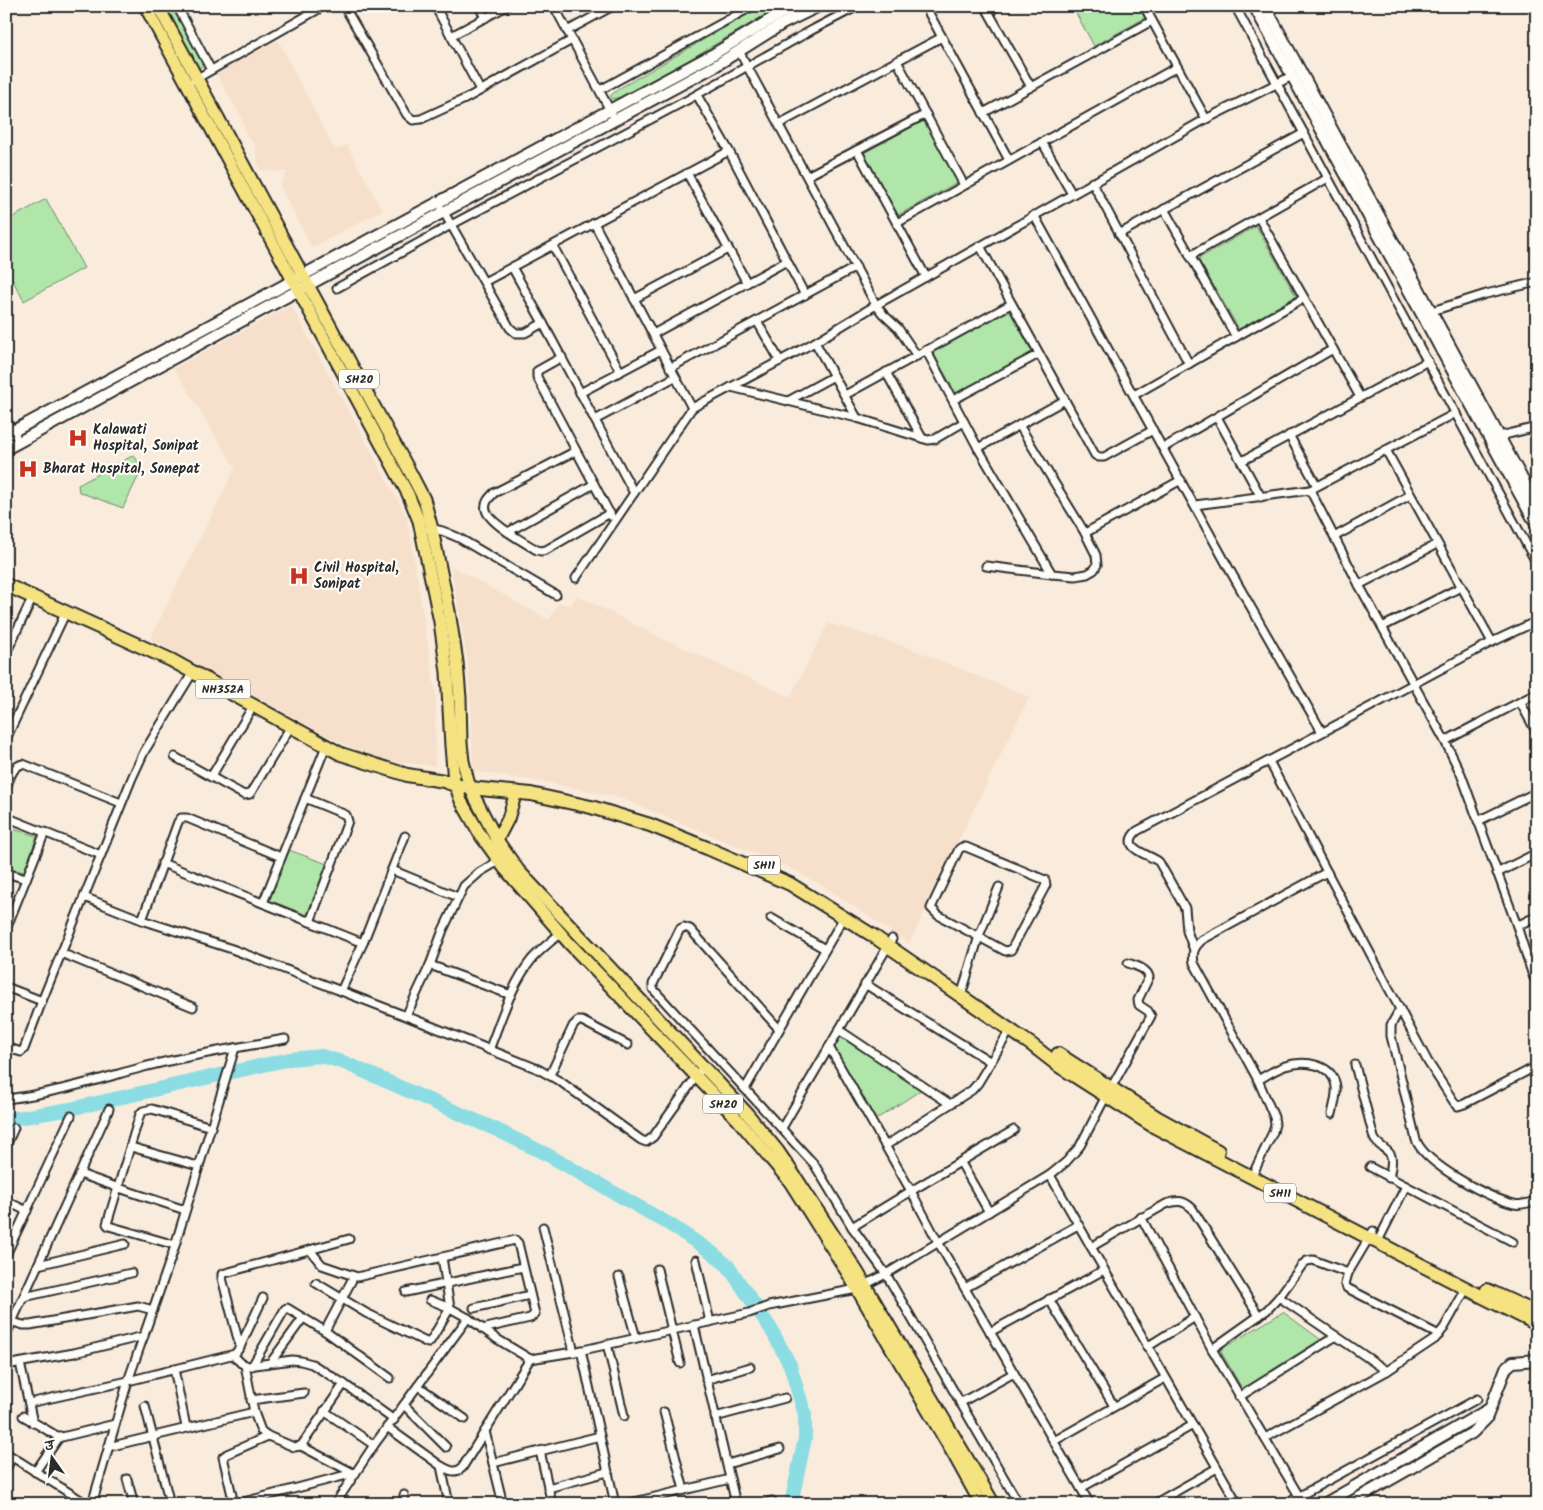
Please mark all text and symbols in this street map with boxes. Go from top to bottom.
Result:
road number: SH20 [339,369,379,388]
place label: Kalawati Hospital, Sonipat [93,419,200,457]
hospital icon: Kalawati Hospital, Sonipat [67,427,89,449]
hospital icon: Bharat Hospital, Sonepat [17,458,39,480]
place label: Bharat Hospital, Sonepat [43,458,200,480]
place label: Civil Hospital, Sonipat [314,557,399,595]
hospital icon: Civil Hospital, Sonipat [288,565,310,587]
road number: NH352A [196,680,250,699]
road number: SH11 [748,856,780,874]
road number: SH20 [703,1094,743,1114]
road number: SH11 [1264,1184,1296,1202]
north arrow [28,1432,78,1482]
text: उ [42,1434,59,1458]

